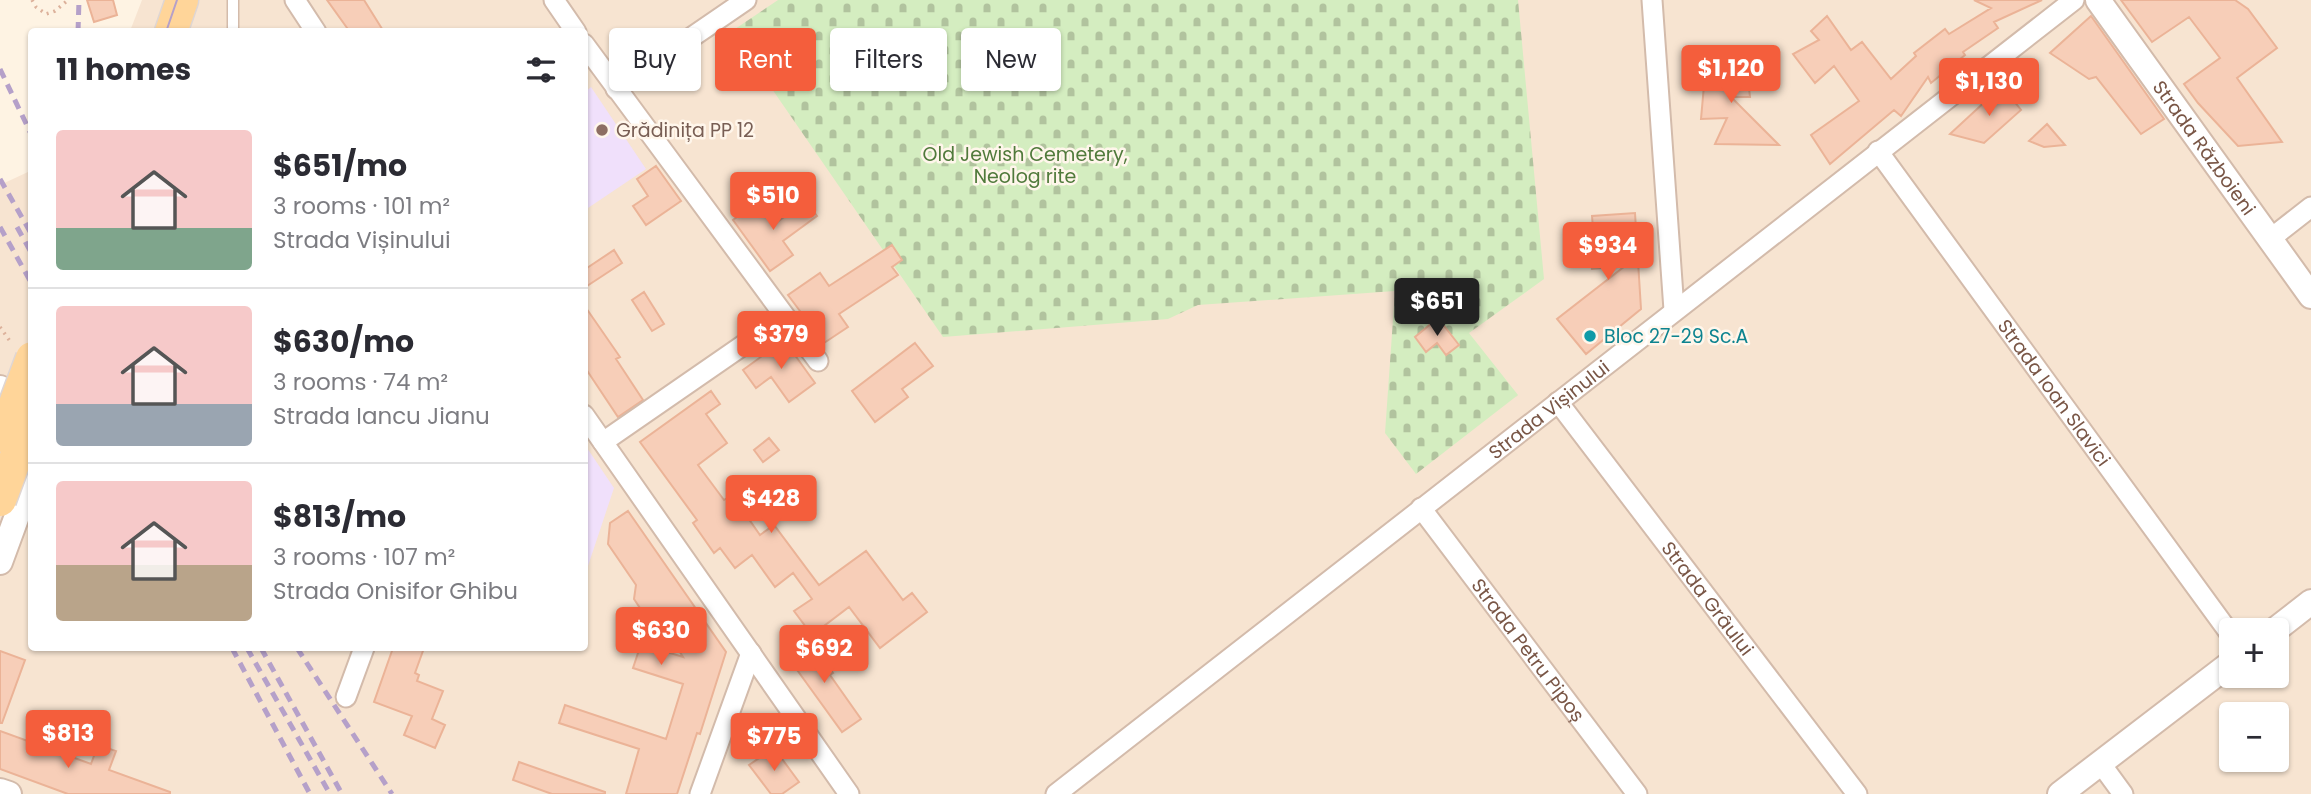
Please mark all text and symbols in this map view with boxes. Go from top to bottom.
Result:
chip: Buy [609,28,701,91]
chip: Rent [715,28,816,91]
chip: Filters [830,28,947,91]
chip: New [961,28,1061,91]
pin: $1,120 [1674,46,1788,105]
text: 11 homes [56,48,191,91]
icon: filters [522,51,560,89]
text: $1,120 [1697,52,1765,84]
pin: $1,130 [1932,58,2046,118]
text: $1,130 [1955,65,2023,97]
street label: Strada Războieni [2147,75,2262,221]
place label: Grădinița PP 12 [616,117,754,144]
marker: Grădinița PP 12 [594,122,610,138]
park label: Old Jewish Cemetery, Neolog rite [923,141,1128,190]
text: $651/mo [273,144,407,187]
icon: home [112,158,196,242]
pin: $510 [732,173,814,232]
text: $510 [746,179,800,211]
text: 3 rooms · 101 m² [273,190,450,222]
pin: $934 [1567,222,1649,282]
text: Strada Vișinului [273,224,451,256]
text: $934 [1579,229,1637,261]
pin: $651 [1396,278,1478,338]
text: $651 [1410,285,1464,317]
pin: $379 [740,312,822,371]
street label: Strada Ioan Slavici [1991,313,2117,472]
text: $379 [753,318,809,350]
text: $630/mo [273,320,414,363]
place label: Bloc 27-29 Sc.A [1604,323,1748,350]
marker: Bloc 27-29 Sc.A [1582,328,1598,344]
icon: home [112,334,196,418]
street label: Strada Vișinului [1483,354,1615,465]
text: 3 rooms · 74 m² [273,366,448,398]
text: Strada Iancu Jianu [273,400,490,432]
pin: $428 [730,476,812,535]
text: $428 [742,482,800,514]
text: $813/mo [273,495,406,538]
icon: home [112,509,196,593]
street label: Strada Grâului [1655,536,1760,661]
text: 3 rooms · 107 m² [273,541,455,573]
street label: Strada Petru Pipoș [1465,573,1591,727]
text: Strada Onisifor Ghibu [273,575,518,607]
pin: $630 [620,608,702,667]
text: $630 [632,614,690,646]
map controls [2219,618,2289,772]
button: + [2219,618,2289,688]
pin: $692 [783,626,865,685]
text: $692 [795,632,853,664]
button: − [2219,702,2289,772]
pin: $813 [27,710,109,770]
pin: $775 [733,714,815,773]
text: $813 [42,717,94,749]
text: $775 [747,720,801,752]

